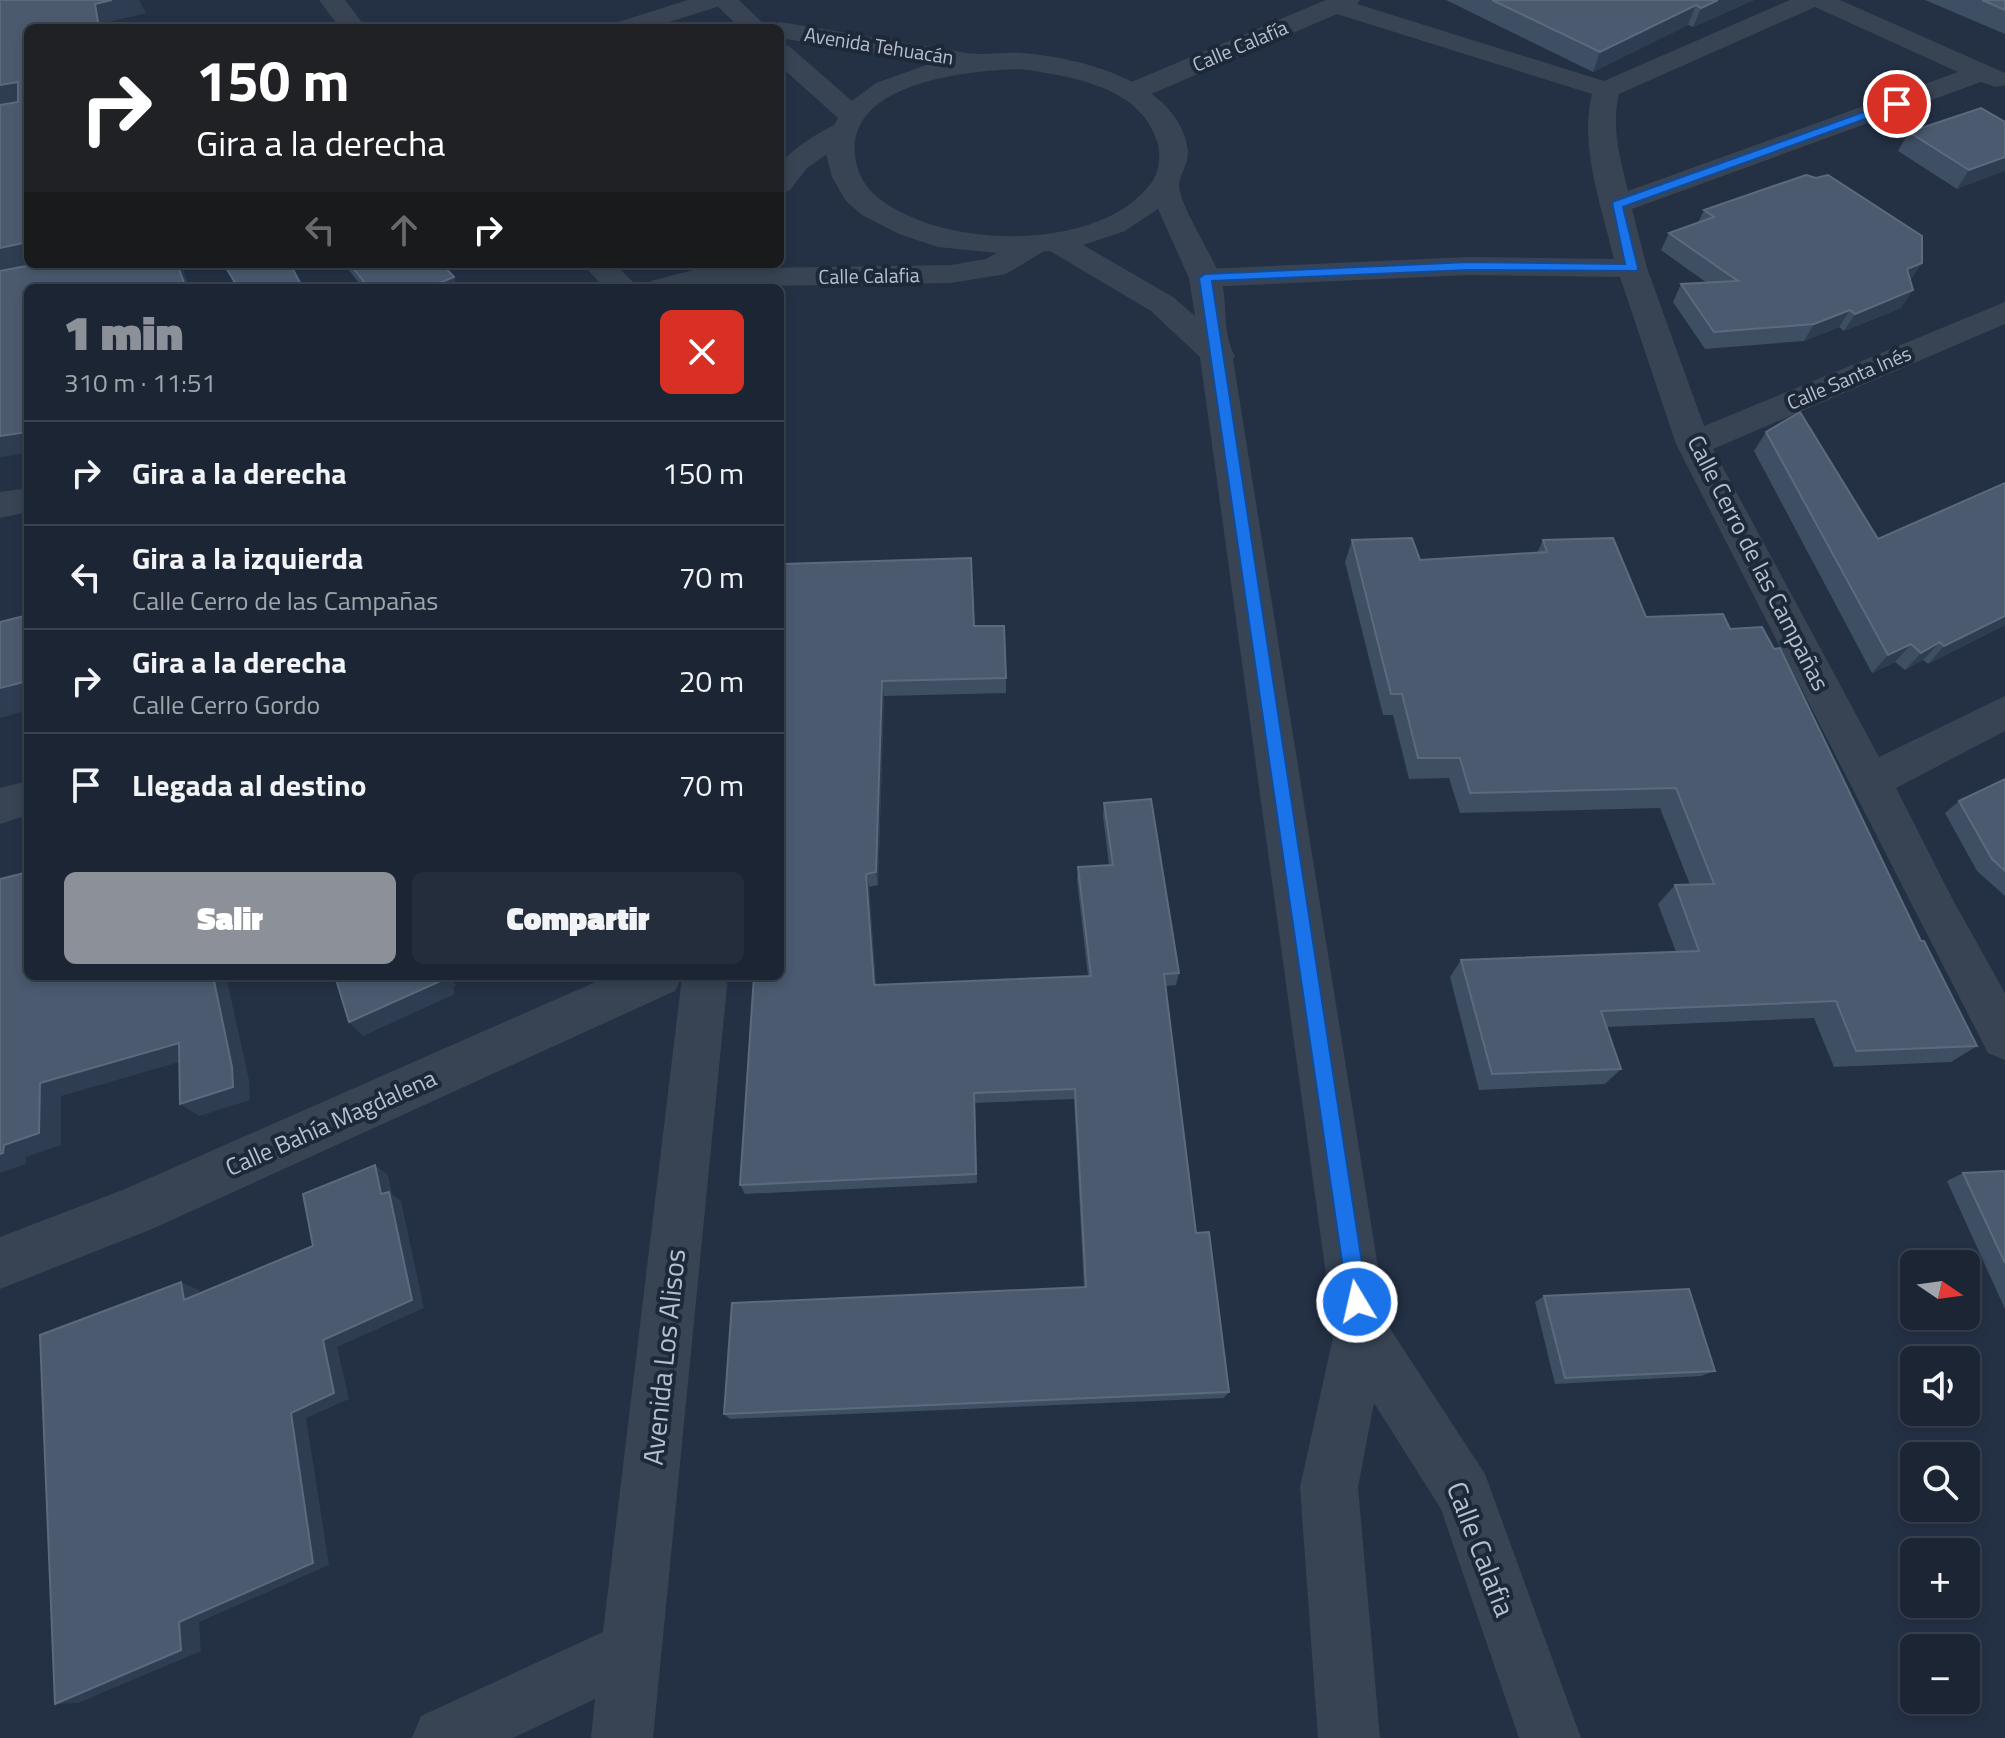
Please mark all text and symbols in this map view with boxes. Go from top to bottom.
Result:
street label: Calle Calafía [1187,12,1292,80]
street label: Avenida Tehuacán [802,18,956,73]
text: 150 m [196,38,349,123]
icon: right [64,56,168,160]
pin [1863,70,1931,138]
icon: arrive [1875,82,1919,126]
text: Gira a la derecha [196,115,445,170]
icon: left [298,208,342,252]
icon: ahead [382,208,426,252]
icon: right [466,208,510,252]
street label: Calle Calafia [818,259,920,292]
text: 1 min [64,296,183,369]
button: close [660,310,744,394]
street label: Calle Santa Inés [1782,337,1916,418]
text: 310 m · 11:51 [64,363,216,402]
street label: Calle Cerro de las Campañas [1679,428,1839,697]
text: Gira a la derecha [132,450,347,496]
text: 150 m [662,450,744,496]
icon: right [64,451,108,495]
text: Gira a la izquierda [132,535,363,581]
text: 70 m [679,554,744,600]
icon: left [64,555,108,599]
text: Calle Cerro de las Campañas [132,581,438,620]
text: Gira a la derecha [132,639,347,685]
text: 20 m [679,658,744,704]
icon: right [64,659,108,703]
text: Calle Cerro Gordo [132,685,320,724]
text: Llegada al destino [132,762,366,808]
text: 70 m [679,762,744,808]
icon: arrive [64,763,108,807]
button: Salir [64,872,396,964]
button: Compartir [412,872,744,964]
street label: Calle Bahía Magdalena [219,1059,442,1185]
street label: Avenida Los Alisos [631,1247,696,1467]
north arrow [1900,1250,1980,1330]
map controls [1900,1250,1980,1714]
position arrow [1315,1260,1399,1344]
button: sound [1900,1346,1980,1426]
button: search [1900,1442,1980,1522]
street label: Calle Calafia [1436,1475,1527,1623]
button: + [1900,1538,1980,1618]
button: − [1900,1634,1980,1714]

